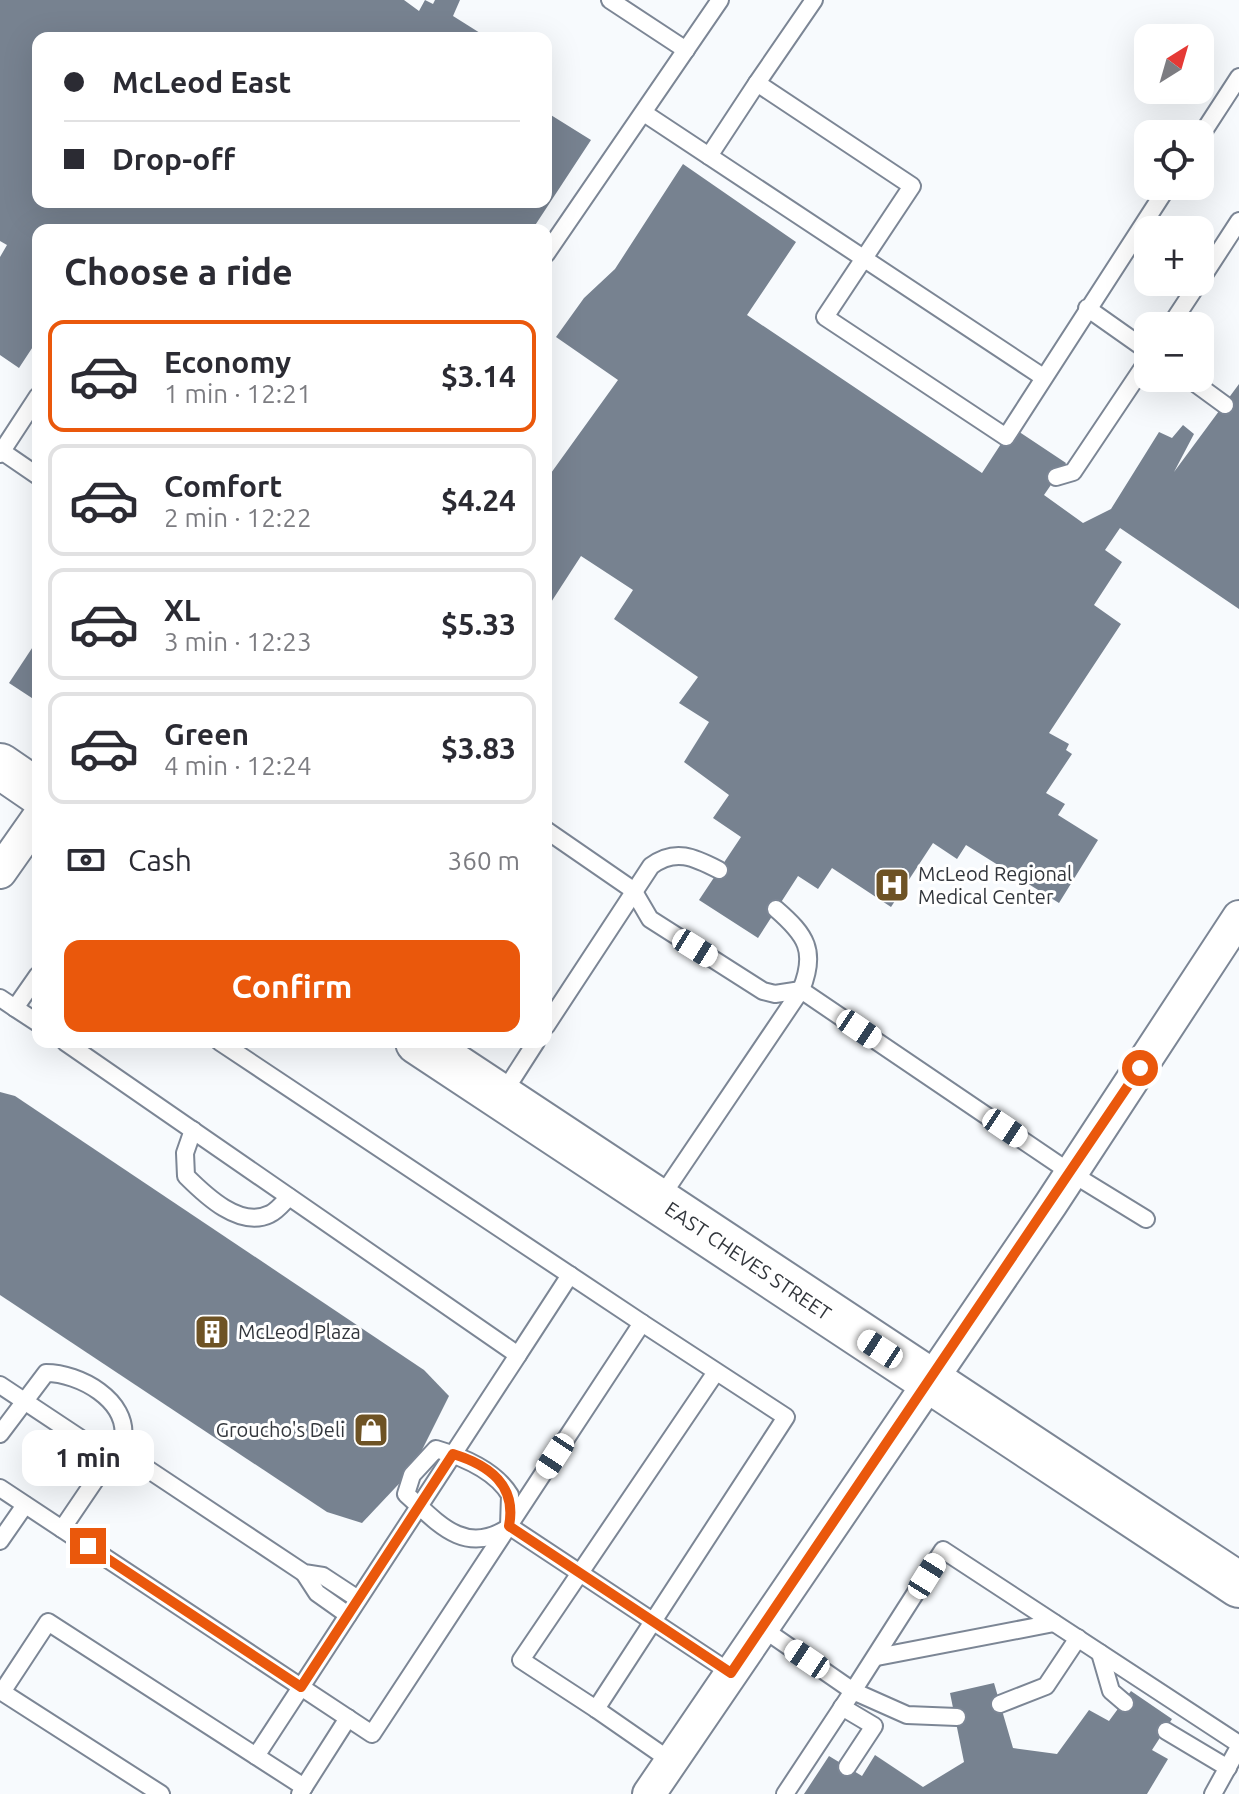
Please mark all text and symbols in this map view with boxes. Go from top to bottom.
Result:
north arrow [1134,24,1214,104]
map controls [1134,24,1214,392]
text: McLeod East [112,65,291,99]
button: locate [1134,120,1214,200]
text: Drop-off [112,142,235,176]
button: + [1134,216,1214,296]
text: Choose a ride [64,251,293,292]
button: − [1134,312,1214,392]
icon: car [68,340,140,412]
text: Economy [164,345,291,379]
text: $3.14 [441,359,516,393]
text: 1 min · 12:21 [164,379,312,408]
icon: car [68,464,140,536]
text: Comfort [164,469,282,503]
text: $4.24 [441,483,516,517]
text: 2 min · 12:22 [164,503,312,532]
icon: car [68,588,140,660]
text: XL [164,593,200,627]
text: $5.33 [441,607,516,641]
text: 3 min · 12:23 [164,627,312,656]
icon: car [68,712,140,784]
text: Green [164,717,249,751]
text: $3.83 [441,731,516,765]
text: 4 min · 12:24 [164,751,312,780]
icon: cash [64,838,108,882]
text: Cash [128,843,192,877]
text: 360 m [448,846,520,875]
place label: McLeod Regional Medical Center [918,862,1072,908]
hospital icon: McLeod Regional Medical Center [873,866,911,904]
car [668,925,722,971]
button: Confirm [64,940,520,1032]
car [832,1006,886,1052]
route start [1122,1050,1158,1086]
car [978,1105,1032,1151]
street label: EAST CHEVES STREET [661,1197,836,1325]
building icon: McLeod Plaza [193,1313,231,1351]
place label: McLeod Plaza [238,1320,361,1343]
car [853,1326,907,1372]
shop icon: Groucho's Deli [352,1411,390,1449]
place label: Groucho's Deli [216,1418,345,1441]
car [532,1429,578,1483]
callout: 1 min [22,1430,154,1486]
text: 1 min [55,1443,121,1472]
route end [70,1528,106,1564]
car [904,1549,950,1603]
car [780,1636,834,1682]

